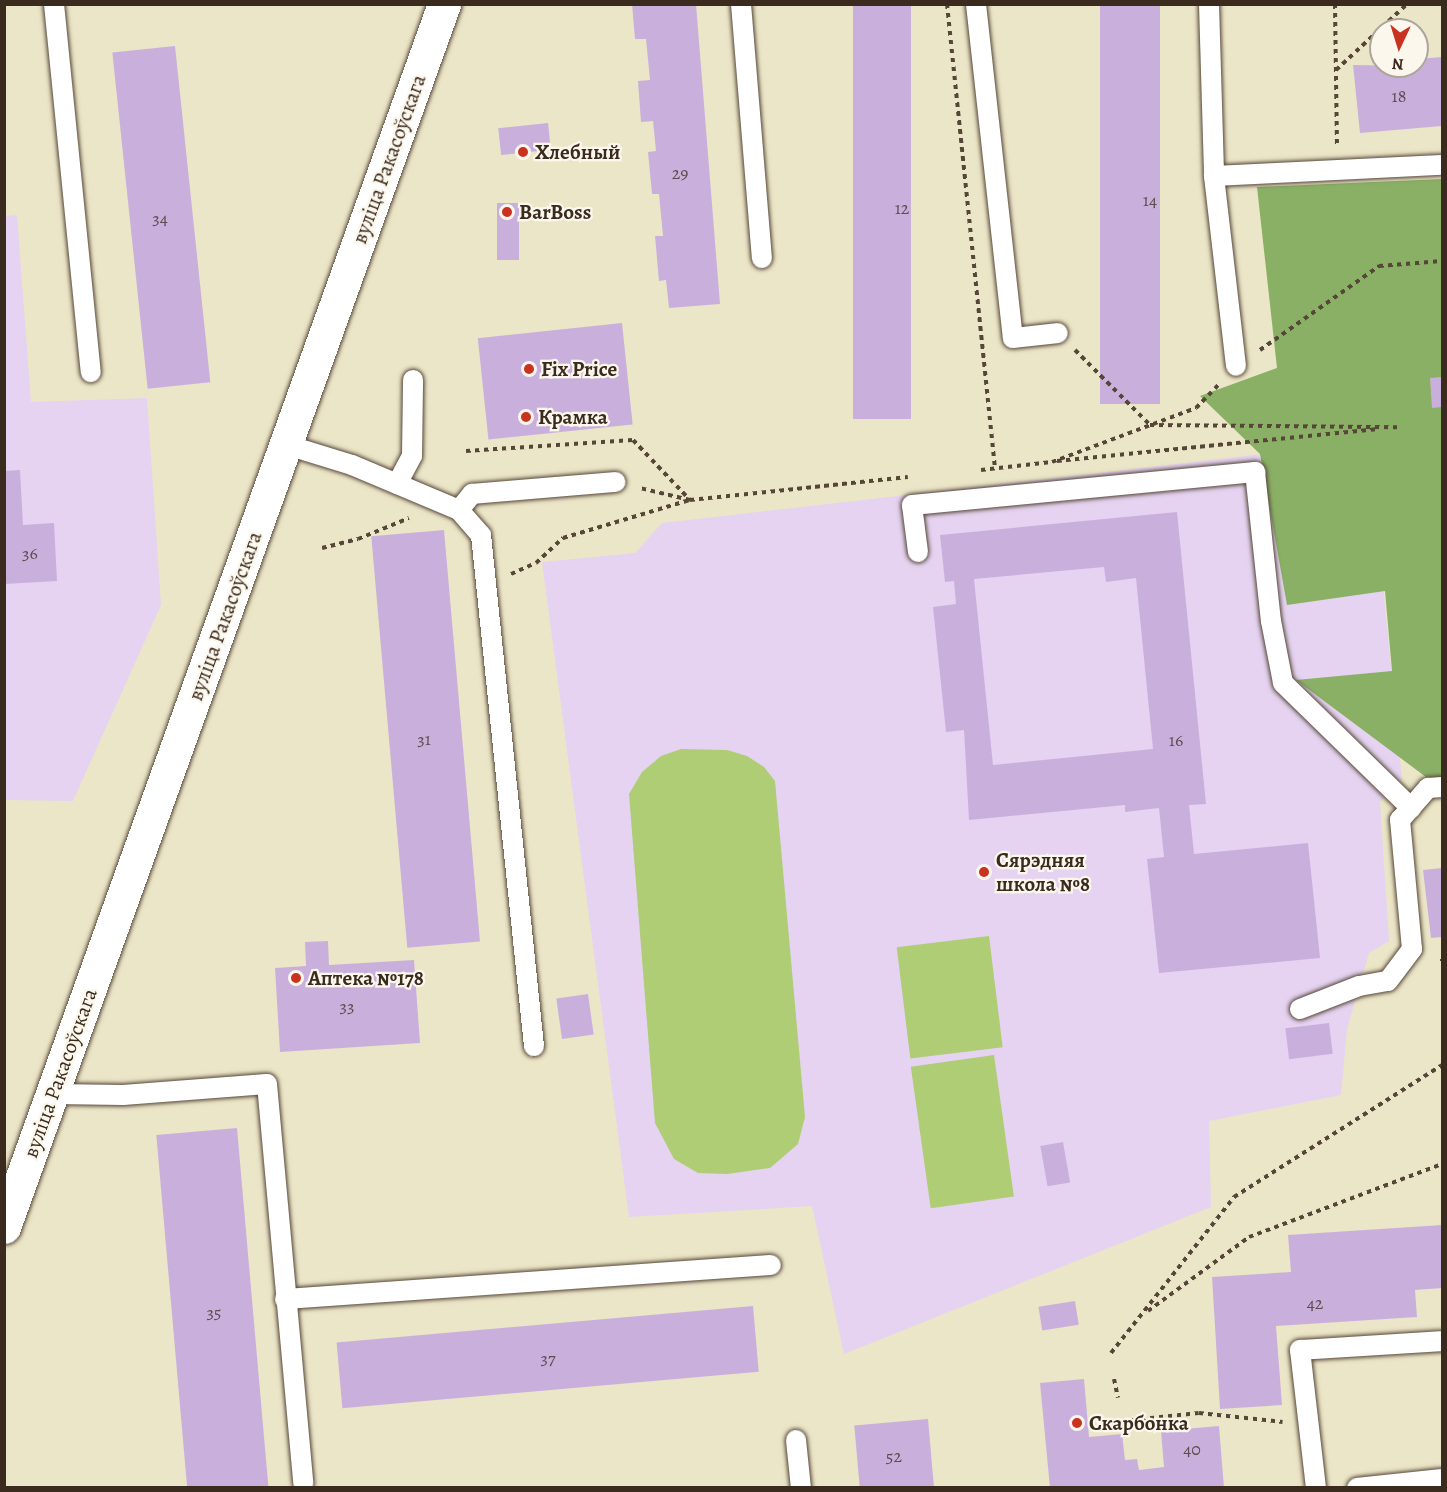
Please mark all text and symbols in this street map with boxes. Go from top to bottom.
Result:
north arrow [1369,18,1429,78]
text: N [1391,53,1404,75]
street label: вуліца Ракасоўскага [347,71,431,247]
house number: 18 [1392,85,1406,107]
place label: Хлебный [535,139,620,165]
marker: Хлебный [516,145,530,159]
house number: 29 [672,162,688,184]
house number: 14 [1143,189,1157,211]
house number: 12 [895,197,909,219]
place label: BarBoss [519,199,591,225]
marker: BarBoss [500,205,514,219]
house number: 34 [152,207,168,229]
place label: Fix Price [541,356,617,382]
marker: Fix Price [522,362,536,376]
place label: Крамка [538,404,608,430]
marker: Крамка [519,410,533,424]
street label: вуліца Ракасоўскага [183,528,267,704]
house number: 36 [22,542,38,564]
house number: 31 [417,728,431,750]
house number: 16 [1169,729,1183,751]
place label: Сярэдняя школа №8 [996,847,1090,897]
marker: Сярэдняя школа №8 [977,865,991,879]
place label: Аптека №178 [308,965,424,991]
marker: Аптека №178 [289,971,303,985]
street label: вуліца Ракасоўскага [18,985,102,1161]
house number: 33 [340,995,354,1017]
house number: 42 [1307,1292,1323,1314]
house number: 35 [206,1301,222,1323]
house number: 37 [540,1347,556,1369]
place label: Скарбонка [1089,1410,1189,1436]
marker: Скарбонка [1070,1416,1084,1430]
house number: 40 [1183,1438,1201,1460]
house number: 52 [886,1445,902,1467]

